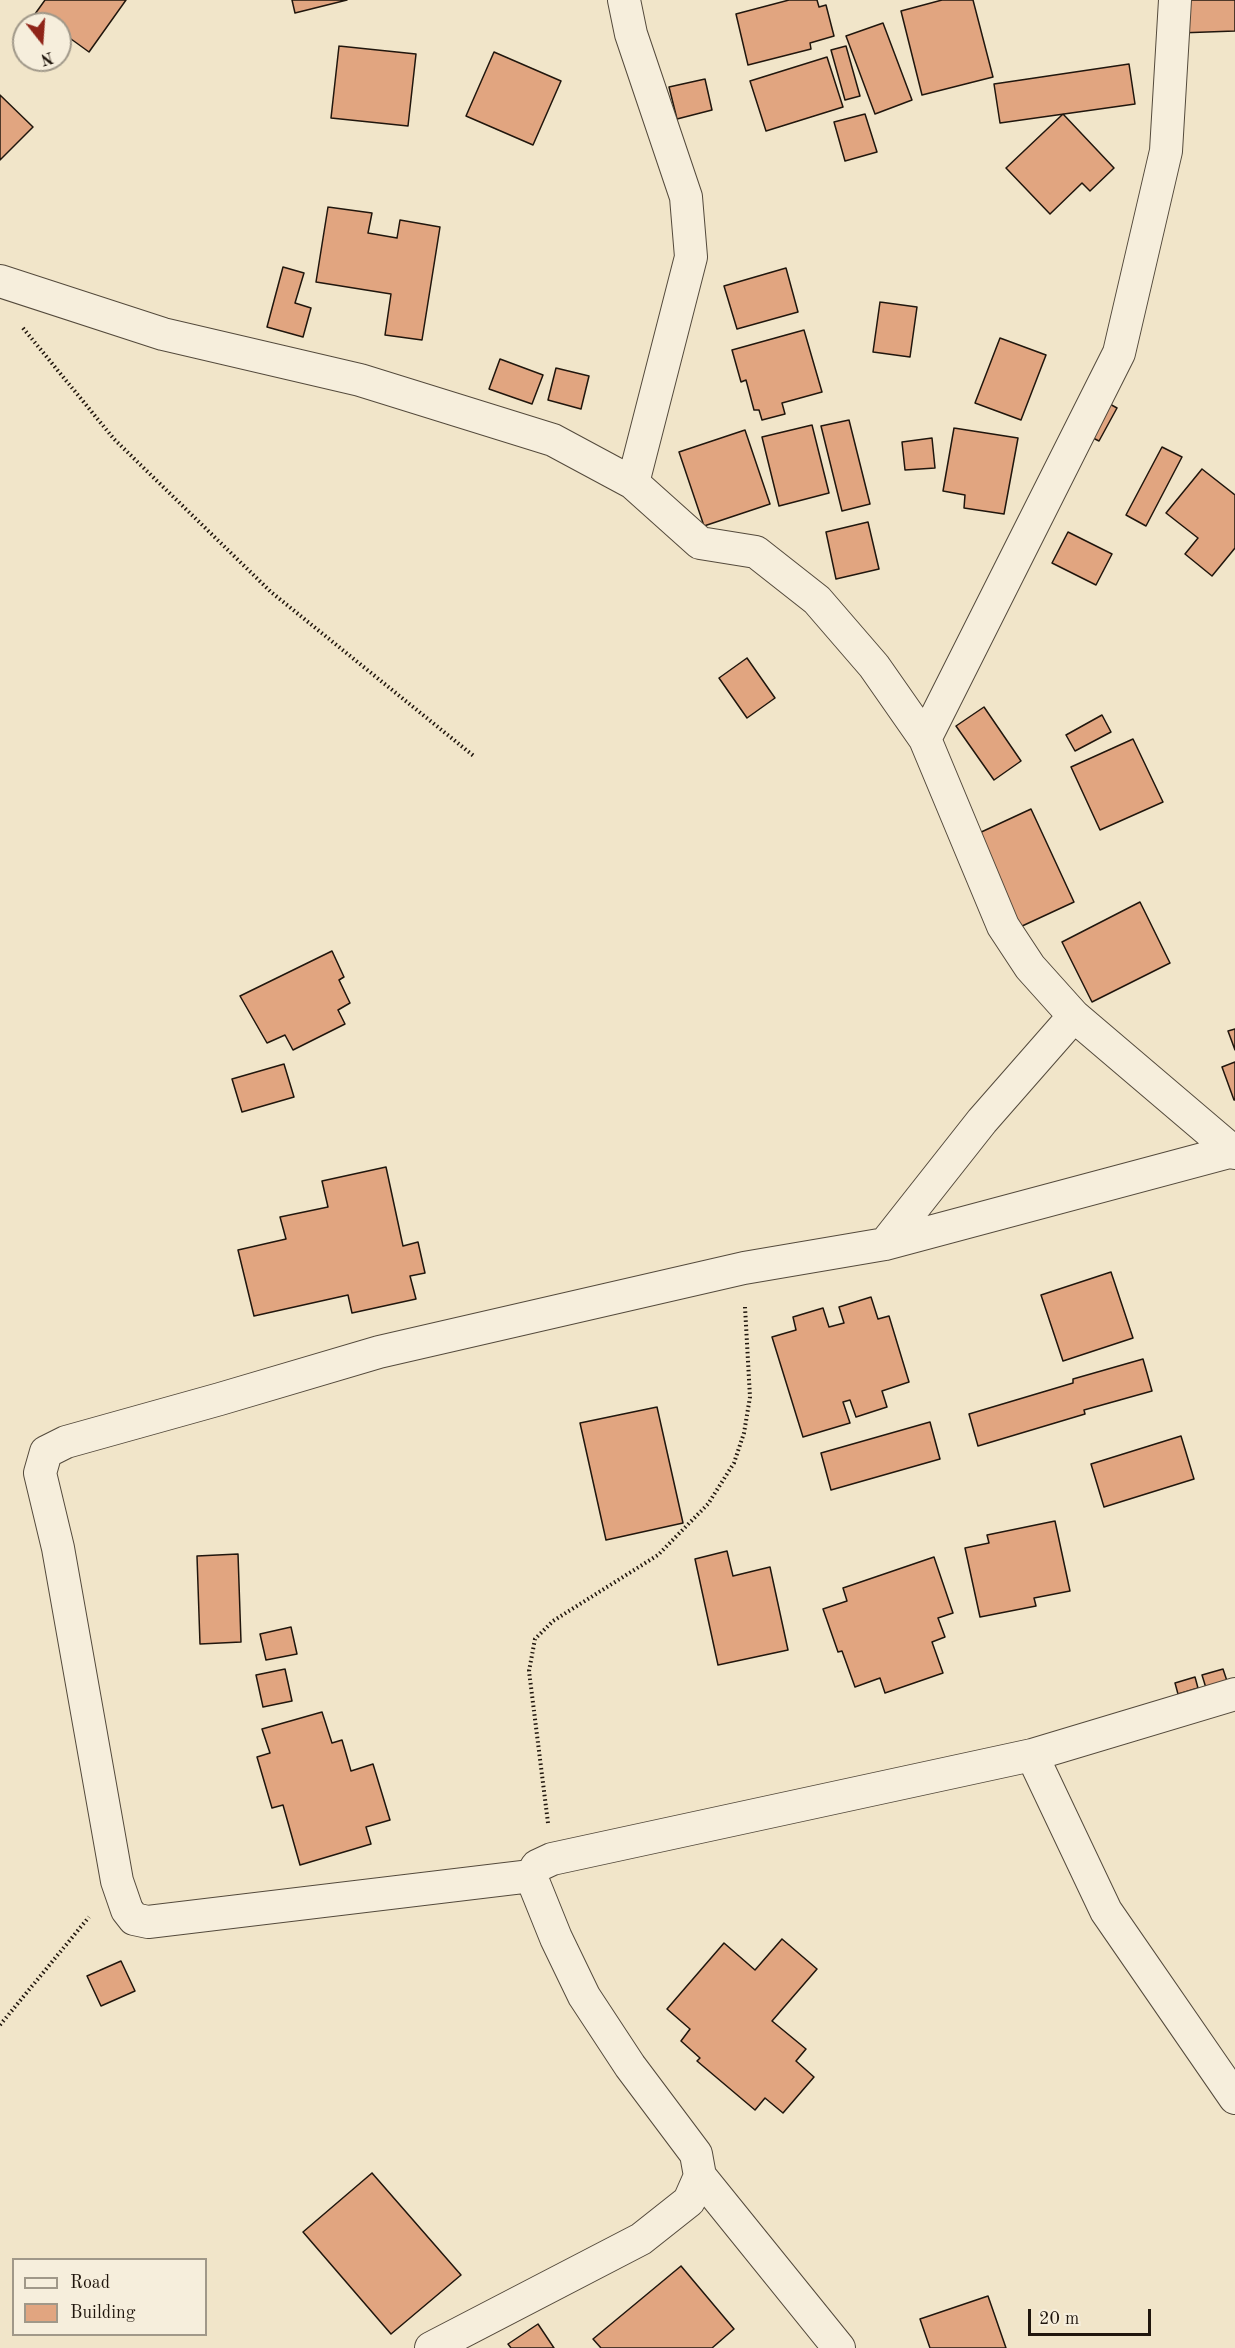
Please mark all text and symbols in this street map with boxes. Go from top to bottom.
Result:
north arrow [12,12,72,72]
text: N [38,48,55,67]
legend [12,2258,207,2336]
text: Road [70,2274,110,2292]
scale bar [1031,2297,1154,2335]
text: Building [70,2304,135,2322]
text: 20 m [1039,2310,1079,2328]

